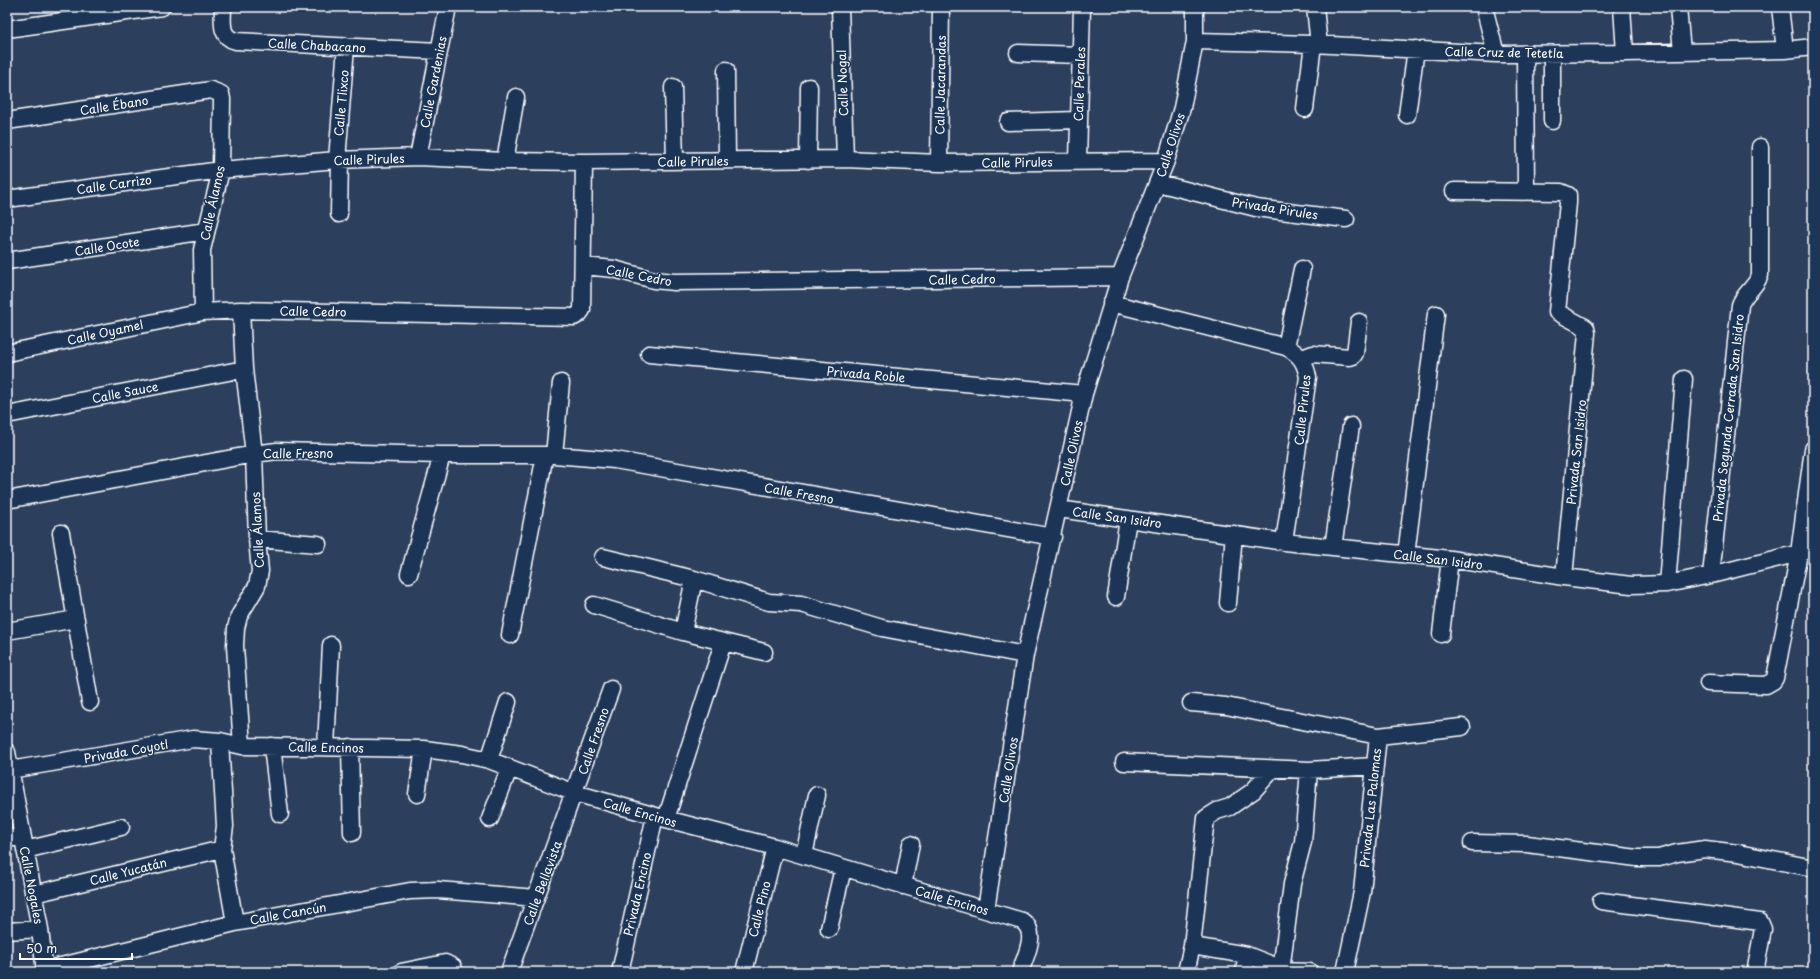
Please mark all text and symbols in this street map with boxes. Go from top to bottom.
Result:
street label: Calle Chabacano [268,33,367,57]
street label: Calle Gardenias [415,34,451,129]
street label: Calle Jacarandas [930,35,950,135]
street label: Calle Cruz de Tetetla [1444,42,1564,62]
street label: Calle Perales [1069,46,1089,122]
street label: Calle Nogal [832,49,852,117]
street label: Calle Tlixco [329,69,353,137]
street label: Calle Ébano [79,91,150,119]
street label: Calle Olivos [1151,110,1189,180]
street label: Calle Pirules [333,149,405,169]
street label: Calle Pirules [657,151,729,171]
street label: Calle Pirules [981,152,1053,172]
street label: Calle Álamos [195,164,229,242]
street label: Calle Carrizo [75,170,153,198]
street label: Privada Pirules [1231,192,1320,224]
street label: Calle Ocote [73,232,141,260]
street label: Calle Cedro [604,260,674,290]
street label: Calle Cedro [928,269,996,289]
street label: Calle Cedro [279,301,347,321]
street label: Privada Segunda Cerrada San Isidro [1708,313,1748,523]
street label: Calle Oyamel [65,315,145,349]
street label: Privada Roble [826,362,907,386]
street label: Calle Pirules [1289,373,1315,446]
street label: Calle Sauce [90,377,160,407]
street label: Privada San Isidro [1562,398,1591,505]
street label: Calle Olivos [1055,418,1087,488]
street label: Calle Fresno [263,444,333,462]
street label: Calle Fresno [763,478,836,508]
street label: Calle Álamos [246,491,268,568]
street label: Calle San Isidro [1071,502,1163,532]
street label: Calle San Isidro [1392,545,1484,573]
street label: Calle Fresno [573,705,613,777]
street label: Privada Coyotl [82,735,170,767]
street label: Calle Olivos [994,735,1022,804]
street label: Calle Encinos [288,737,365,757]
street label: Privada Las Palomas [1355,747,1385,868]
street label: Calle Encinos [601,793,679,831]
street label: Calle Bellavista [518,838,566,928]
street label: Calle Nogales [16,845,48,926]
street label: Privada Encino [619,850,655,938]
street label: Calle Yucatán [87,853,169,889]
street label: Calle Pino [743,879,775,939]
street label: Calle Encinos [913,881,991,919]
street label: Calle Cancún [248,897,328,929]
scale bar [20,935,132,961]
text: 50 m [26,939,57,957]

